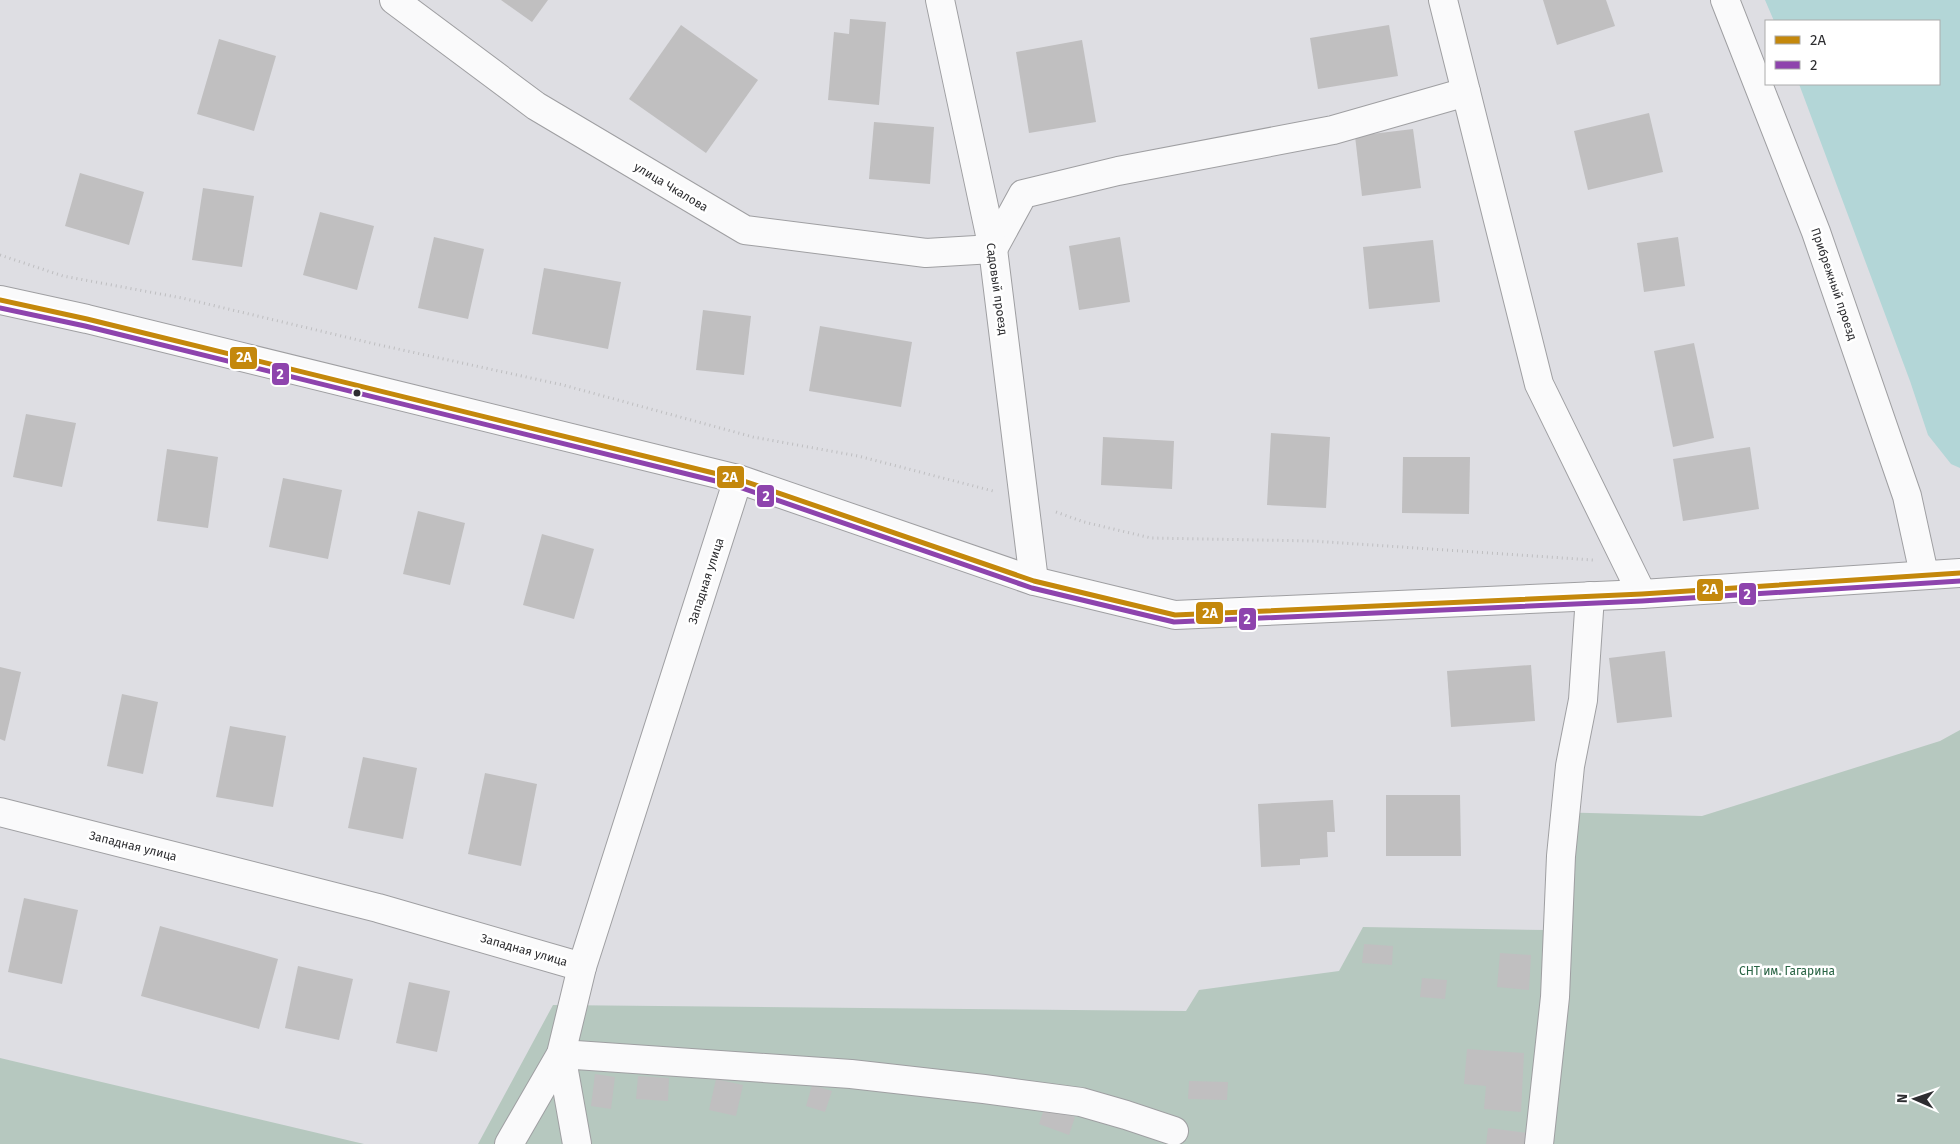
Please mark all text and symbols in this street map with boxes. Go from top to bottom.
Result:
legend [1765,20,1940,85]
text: 2А [1810,31,1826,49]
text: 2 [1810,56,1817,74]
street label: улица Чкалова [632,159,710,215]
street label: Прибрежный проезд [1808,226,1860,342]
street label: Садовый проезд [984,242,1010,336]
line badge: 2А [229,346,258,370]
text: 2А [236,349,252,366]
line badge: 2 [271,362,290,386]
text: 2 [276,366,284,383]
unlabelled marker [352,388,362,398]
line badge: 2А [716,465,745,489]
text: 2А [722,469,738,486]
line badge: 2 [756,484,775,508]
text: 2 [762,488,770,505]
street label: Западная улица [685,536,727,626]
line badge: 2А [1696,578,1724,602]
text: 2А [1702,581,1718,598]
line badge: 2 [1738,582,1757,606]
text: 2 [1743,586,1751,603]
line badge: 2А [1195,601,1224,625]
text: 2А [1202,605,1218,622]
line badge: 2 [1238,607,1257,631]
text: 2 [1243,611,1251,628]
street label: Западная улица [88,828,178,864]
street label: Западная улица [479,931,569,969]
park label: СНТ им. Гагарина [1739,964,1835,978]
north arrow [1890,1074,1940,1124]
text: N [1894,1094,1911,1104]

